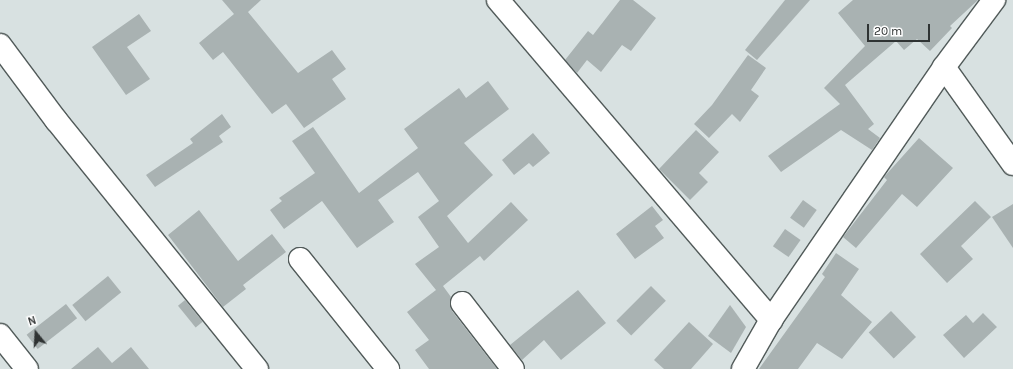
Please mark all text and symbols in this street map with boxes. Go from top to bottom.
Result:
scale bar [869,16,932,42]
text: 20 m [874,24,902,38]
north arrow [16,313,56,353]
text: N [26,314,38,329]

